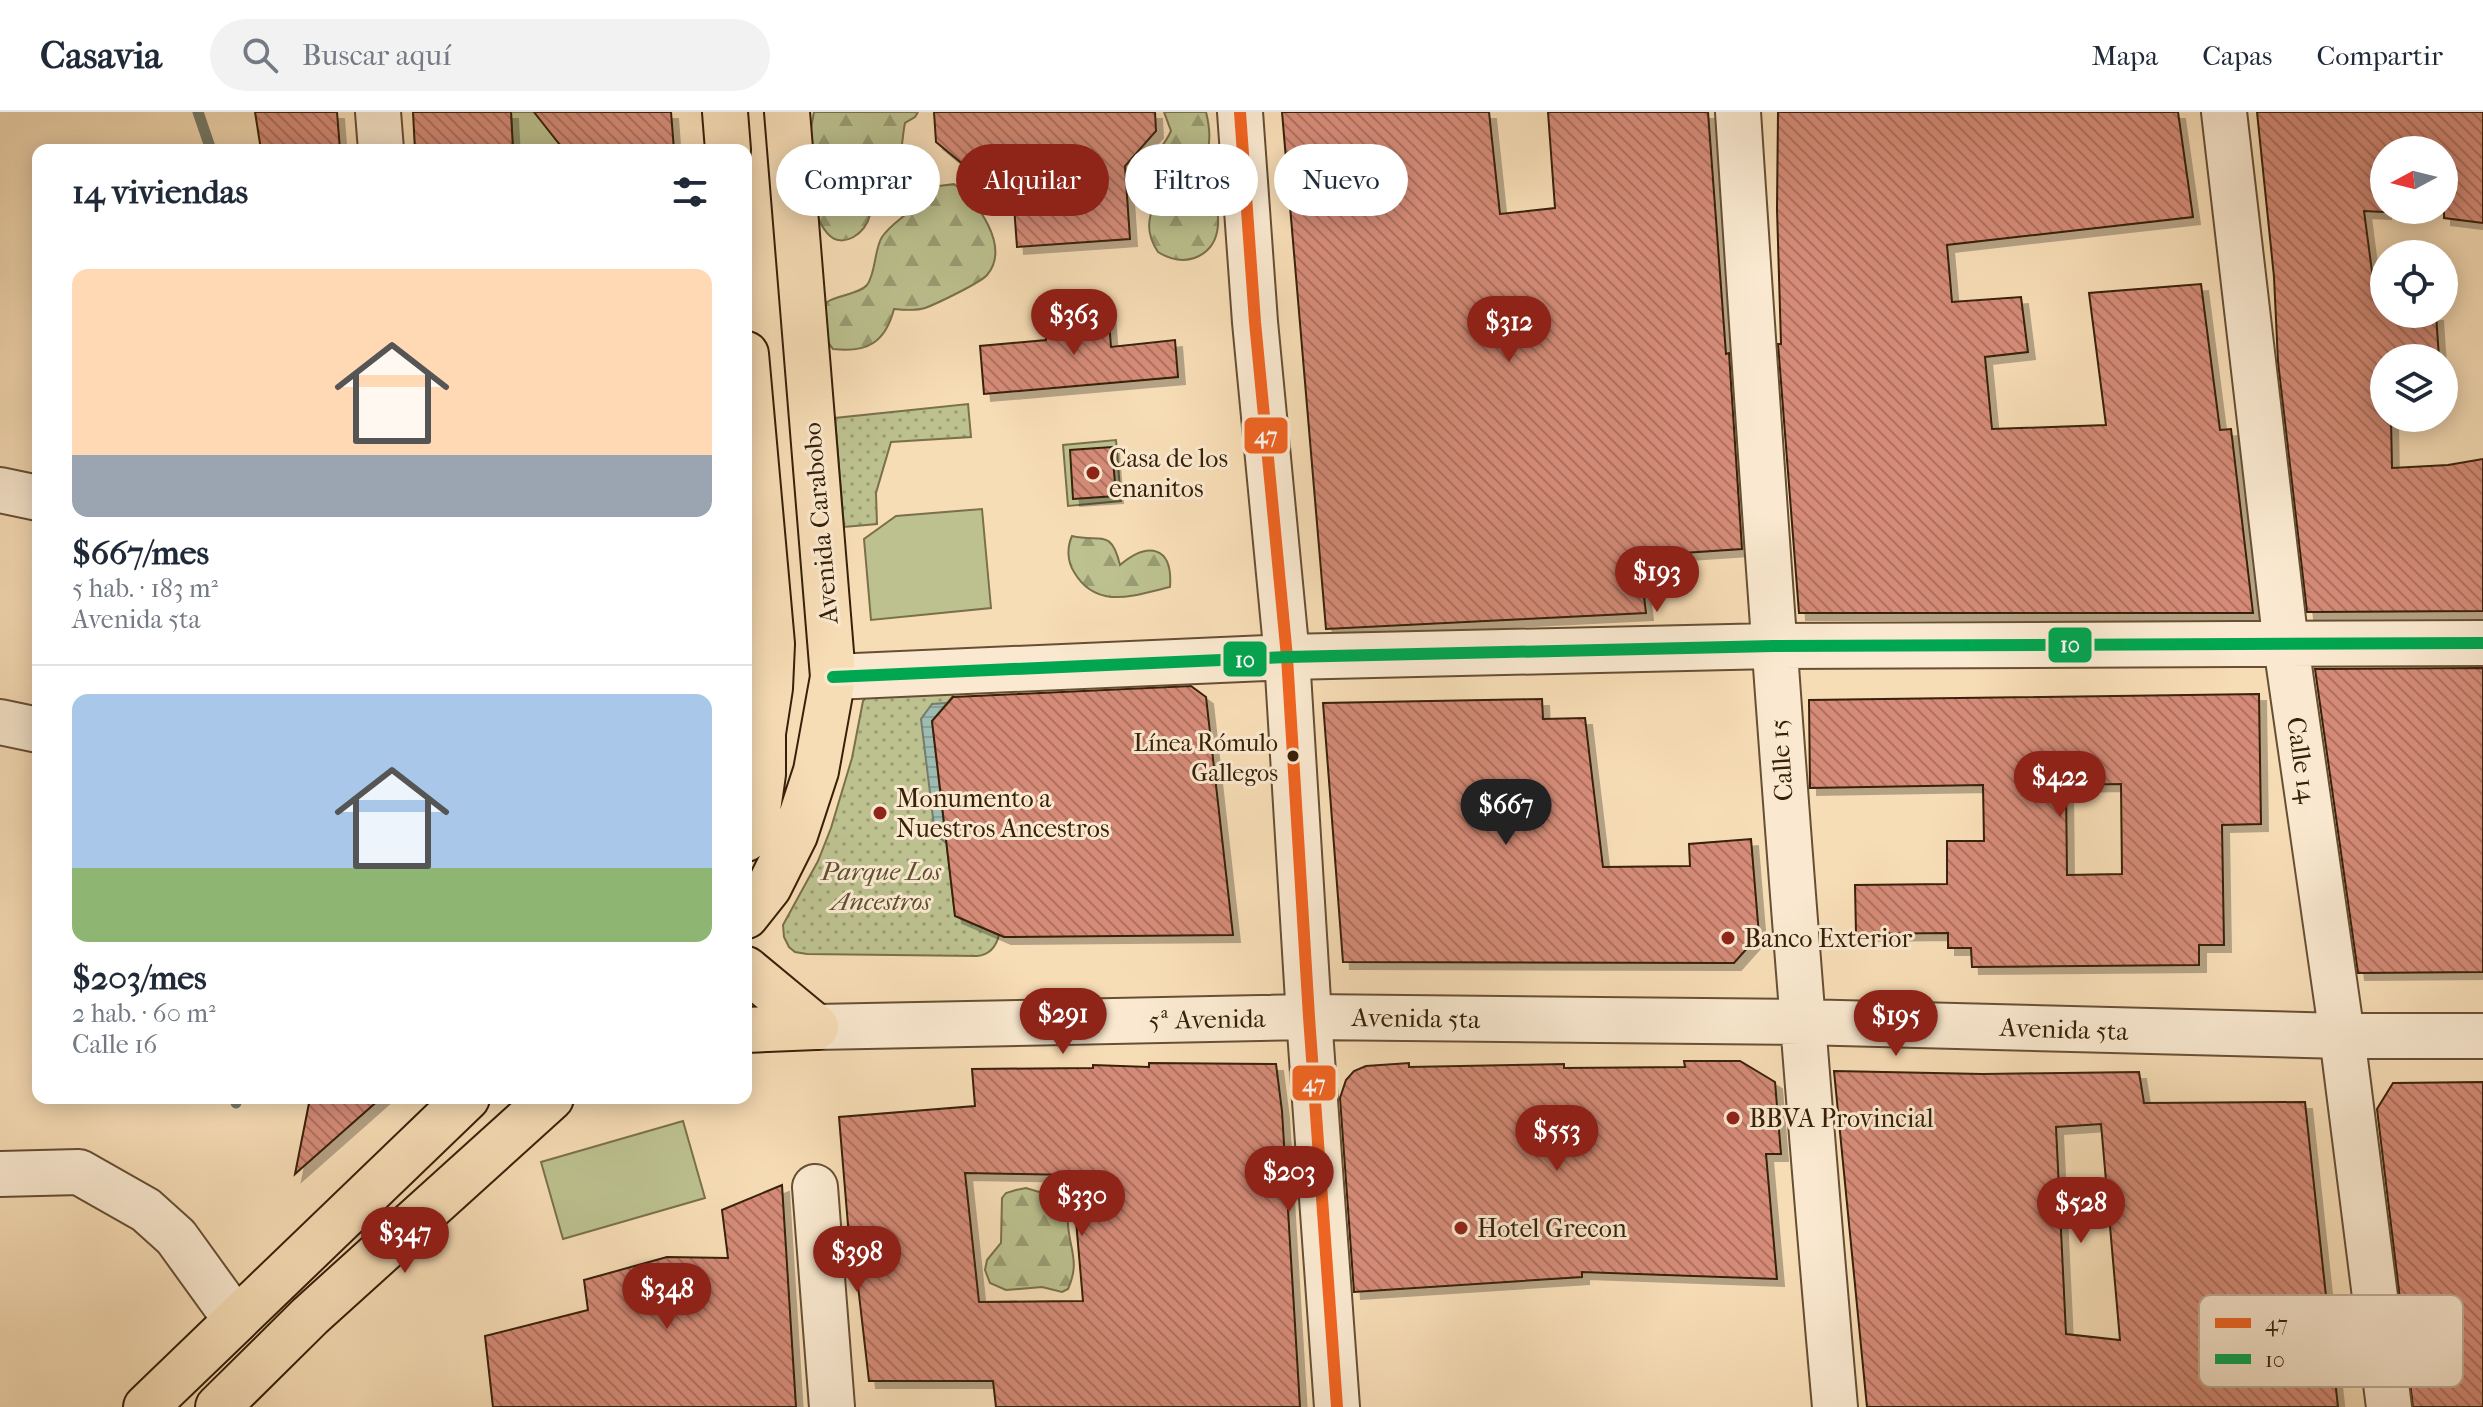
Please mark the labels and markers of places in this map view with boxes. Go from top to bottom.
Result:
pin: $363 [1027,289,1121,357]
pin: $312 [1462,296,1556,364]
place label: Casa de los enanitos [1109,443,1228,504]
marker: Casa de los enanitos [1084,464,1102,482]
pin: $193 [1610,546,1704,614]
place label: Línea Rómulo Gallegos [1133,729,1278,787]
marker: Línea Rómulo Gallegos [1285,748,1301,764]
pin: $422 [2013,751,2107,819]
pin: $667 [1459,779,1553,847]
place label: Monumento a Nuestros Ancestros [896,783,1110,844]
marker: Monumento a Nuestros Ancestros [871,804,889,822]
place label: Banco Exterior [1744,923,1912,954]
marker: Banco Exterior [1719,929,1737,947]
pin: $291 [1016,988,1110,1056]
pin: $195 [1849,990,1943,1058]
place label: BBVA Provincial [1749,1103,1934,1134]
pin: $553 [1510,1105,1604,1173]
marker: BBVA Provincial [1724,1109,1742,1127]
pin: $203 [1242,1146,1336,1214]
pin: $330 [1035,1170,1129,1238]
pin: $528 [2034,1177,2128,1245]
pin: $347 [358,1207,452,1275]
place label: Hotel Grecon [1477,1213,1627,1244]
marker: Hotel Grecon [1452,1219,1470,1237]
pin: $398 [810,1226,904,1294]
pin: $348 [620,1263,714,1331]

